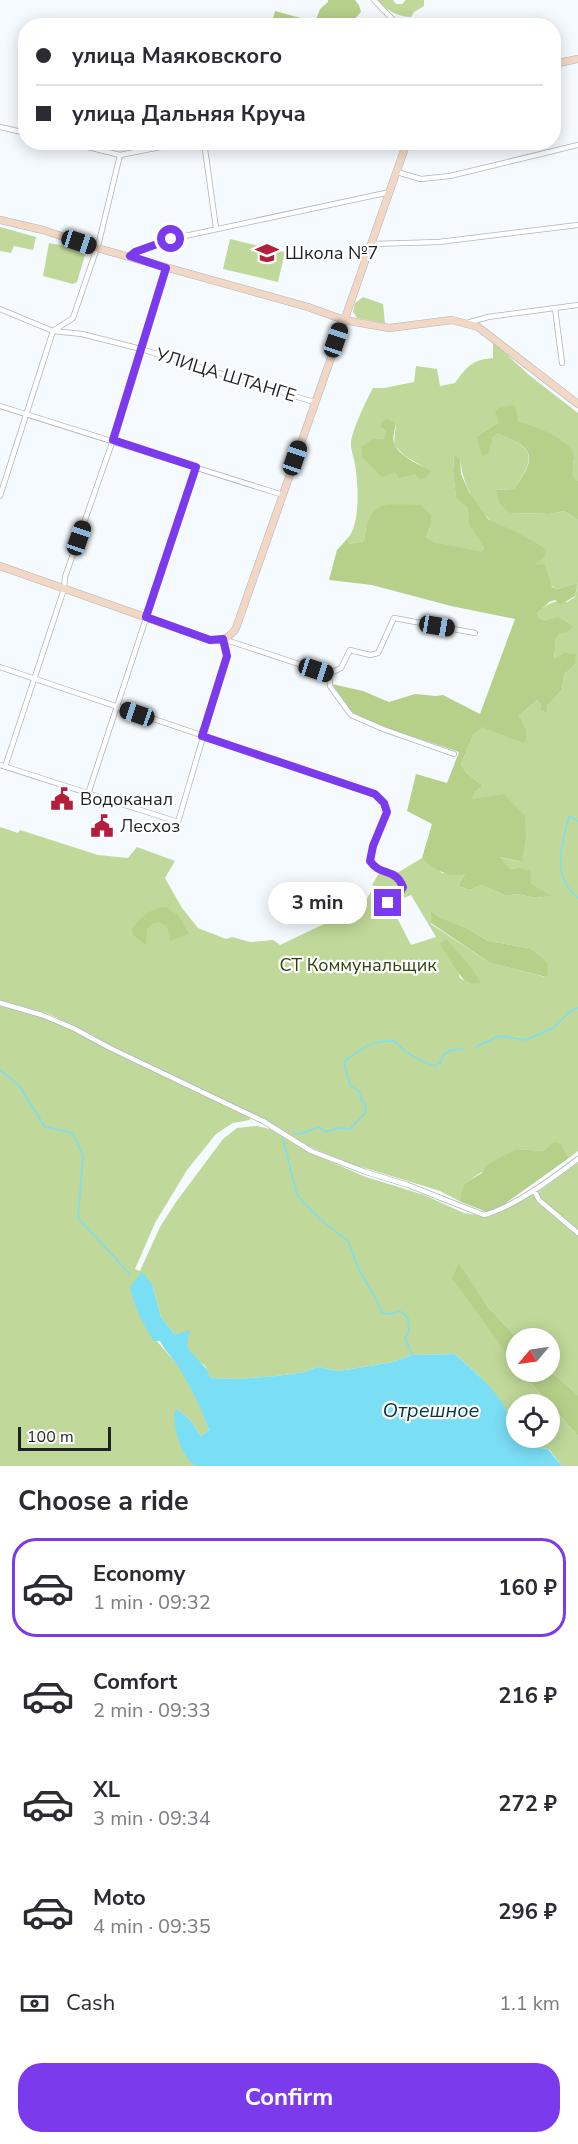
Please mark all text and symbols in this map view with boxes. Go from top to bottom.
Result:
text: улица Маяковского [72,41,282,71]
text: улица Дальняя Круча [72,99,306,129]
route start [157,225,184,252]
car [59,228,99,256]
school or university icon: Школа №7 [254,240,280,266]
place label: Школа №7 [285,241,378,265]
car [322,320,350,360]
street label: УЛИЦА ШТАНГЕ [152,342,299,408]
car [281,438,309,478]
car [65,518,93,558]
car [418,614,456,638]
car [296,656,336,684]
car [117,700,157,728]
public building icon: Водоканал [49,786,75,812]
place label: Водоканал [80,787,173,811]
public building icon: Лесхоз [89,813,115,839]
place label: Лесхоз [120,814,180,838]
callout: 3 min [268,882,367,924]
text: 3 min [292,889,343,916]
route end [374,889,401,916]
park label: СТ Коммунальщик [279,953,437,977]
north arrow [506,1328,560,1382]
map controls [506,1328,560,1448]
button: locate [506,1394,560,1448]
water label: Отрешное [383,1397,480,1424]
scale bar [18,1424,111,1452]
text: 100 m [27,1426,74,1448]
text: Choose a ride [18,1483,189,1520]
text: Economy [93,1559,185,1589]
icon: car [21,1561,75,1615]
text: 160 ₽ [498,1573,557,1603]
text: 1 min · 09:32 [93,1589,211,1616]
text: Comfort [93,1667,177,1697]
icon: car [21,1669,75,1723]
text: 216 ₽ [498,1681,557,1711]
text: 2 min · 09:33 [93,1697,211,1724]
text: XL [93,1775,120,1805]
icon: car [21,1777,75,1831]
text: 272 ₽ [498,1789,557,1819]
text: 3 min · 09:34 [93,1805,211,1832]
text: Moto [93,1883,146,1913]
icon: car [21,1885,75,1939]
text: 296 ₽ [498,1897,557,1927]
text: 4 min · 09:35 [93,1913,211,1940]
icon: cash [18,1987,51,2020]
text: Cash [66,1988,115,2018]
text: 1.1 km [499,1990,560,2017]
button: Confirm [18,2063,560,2132]

